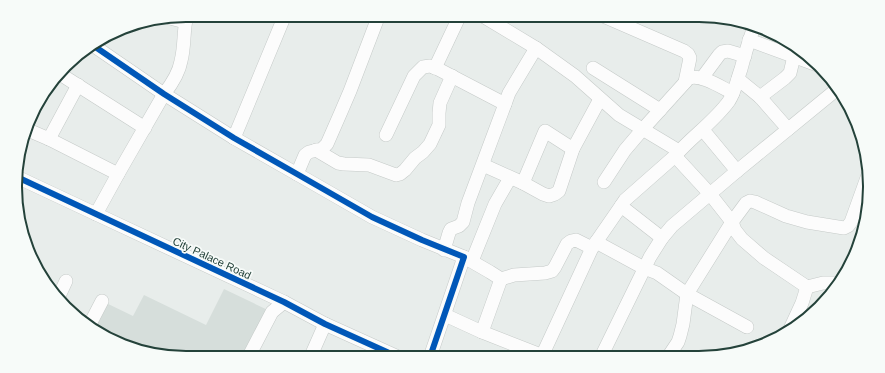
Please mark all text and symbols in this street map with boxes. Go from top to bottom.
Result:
street label: City Palace Road [171,235,253,281]

